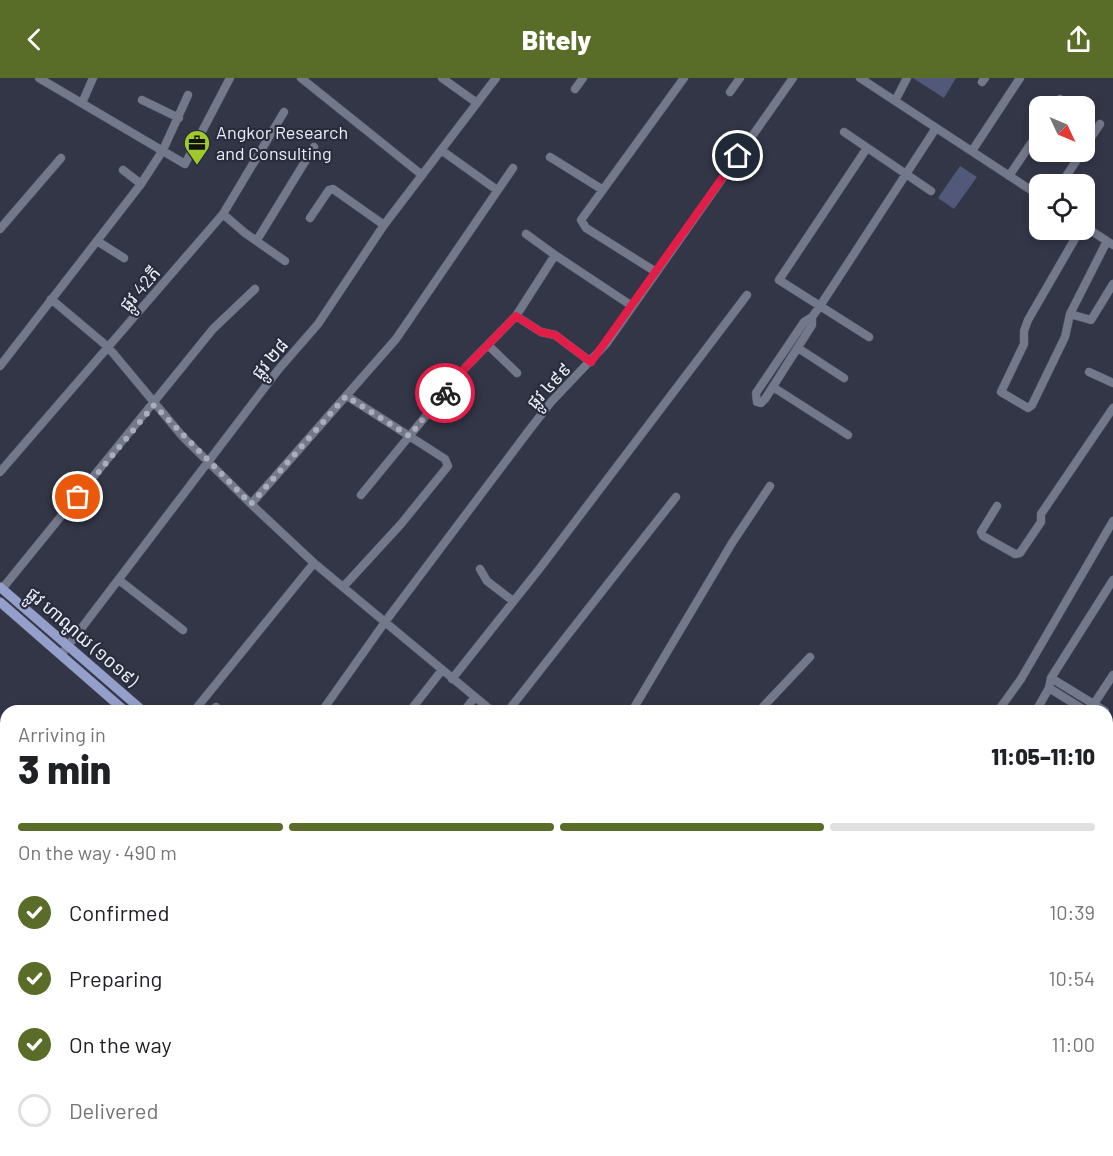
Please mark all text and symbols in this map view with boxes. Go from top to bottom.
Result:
icon: back [18,23,51,56]
text: Bitely [522,23,591,55]
icon: share [1062,23,1095,56]
north arrow [1029,96,1095,162]
map controls [1029,96,1095,240]
place label: Angkor Research and Consulting [216,121,348,164]
office icon: Angkor Research and Consulting [182,128,212,166]
pin [712,130,763,181]
icon: home [721,139,754,172]
button: locate [1029,174,1095,240]
street label: ផ្លូវ 42ភី [114,262,169,319]
street label: ផ្លូវ ២៨ [246,334,297,387]
street label: ផ្លូវ ៤៩៩ [521,358,580,417]
courier [415,363,475,423]
icon: bike [429,377,462,410]
pin [52,471,103,522]
icon: bag [61,480,94,513]
street label: ផ្លូវ ហាណូយ (១០១៩) [18,582,143,696]
text: Arriving in [18,722,106,746]
text: 11:05–11:10 [991,743,1095,769]
text: 3 min [18,745,111,792]
text: On the way · 490 m [18,840,177,864]
icon: check [18,896,51,929]
text: Confirmed [69,899,169,925]
text: 10:39 [1049,900,1095,924]
icon: check [18,962,51,995]
text: Preparing [69,965,162,991]
text: 10:54 [1049,966,1095,990]
icon: check [18,1028,51,1061]
text: On the way [69,1031,172,1057]
text: 11:00 [1052,1032,1095,1056]
text: Delivered [69,1097,158,1123]

